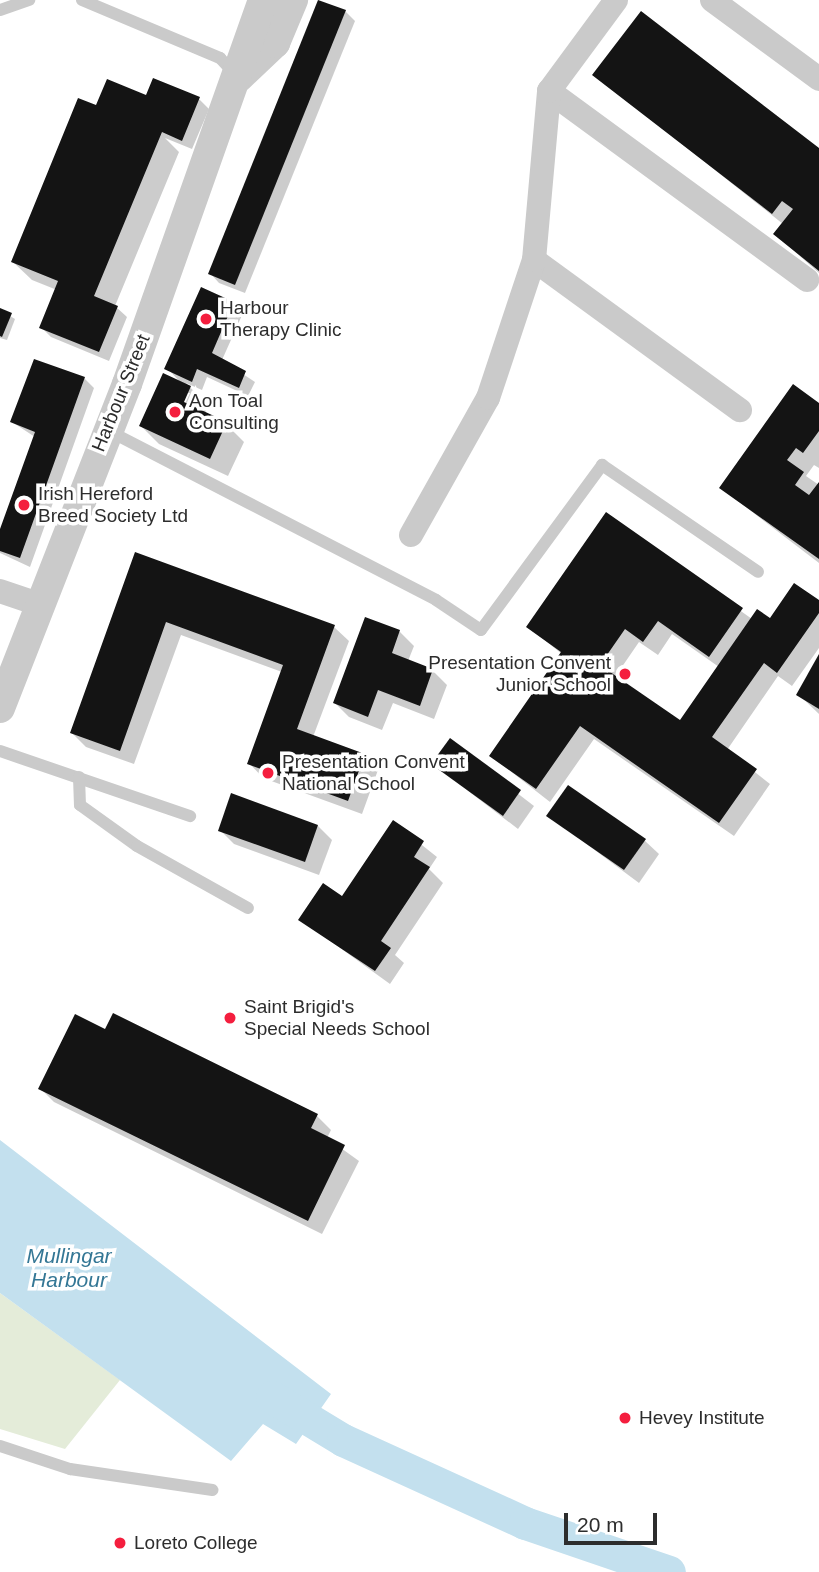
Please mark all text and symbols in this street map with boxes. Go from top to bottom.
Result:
place label: Harbour Therapy Clinic [220,297,341,341]
marker: Harbour Therapy Clinic [198,311,214,327]
street label: Harbour Street [87,331,155,455]
place label: Aon Toal Consulting [189,390,279,434]
marker: Aon Toal Consulting [167,404,183,420]
place label: Irish Hereford Breed Society Ltd [38,483,188,527]
marker: Irish Hereford Breed Society Ltd [16,497,32,513]
place label: Presentation Convent Junior School [428,652,611,696]
marker: Presentation Convent Junior School [617,666,633,682]
place label: Presentation Convent National School [282,751,465,795]
marker: Presentation Convent National School [260,765,276,781]
place label: Saint Brigid's Special Needs School [244,996,430,1040]
marker: Saint Brigid's Special Needs School [222,1010,238,1026]
water label: Mullingar Harbour [26,1243,112,1293]
place label: Hevey Institute [639,1407,765,1429]
marker: Hevey Institute [617,1410,633,1426]
scale bar [567,1498,660,1542]
text: 20 m [577,1513,624,1536]
place label: Loreto College [134,1532,258,1554]
marker: Loreto College [112,1535,128,1551]

